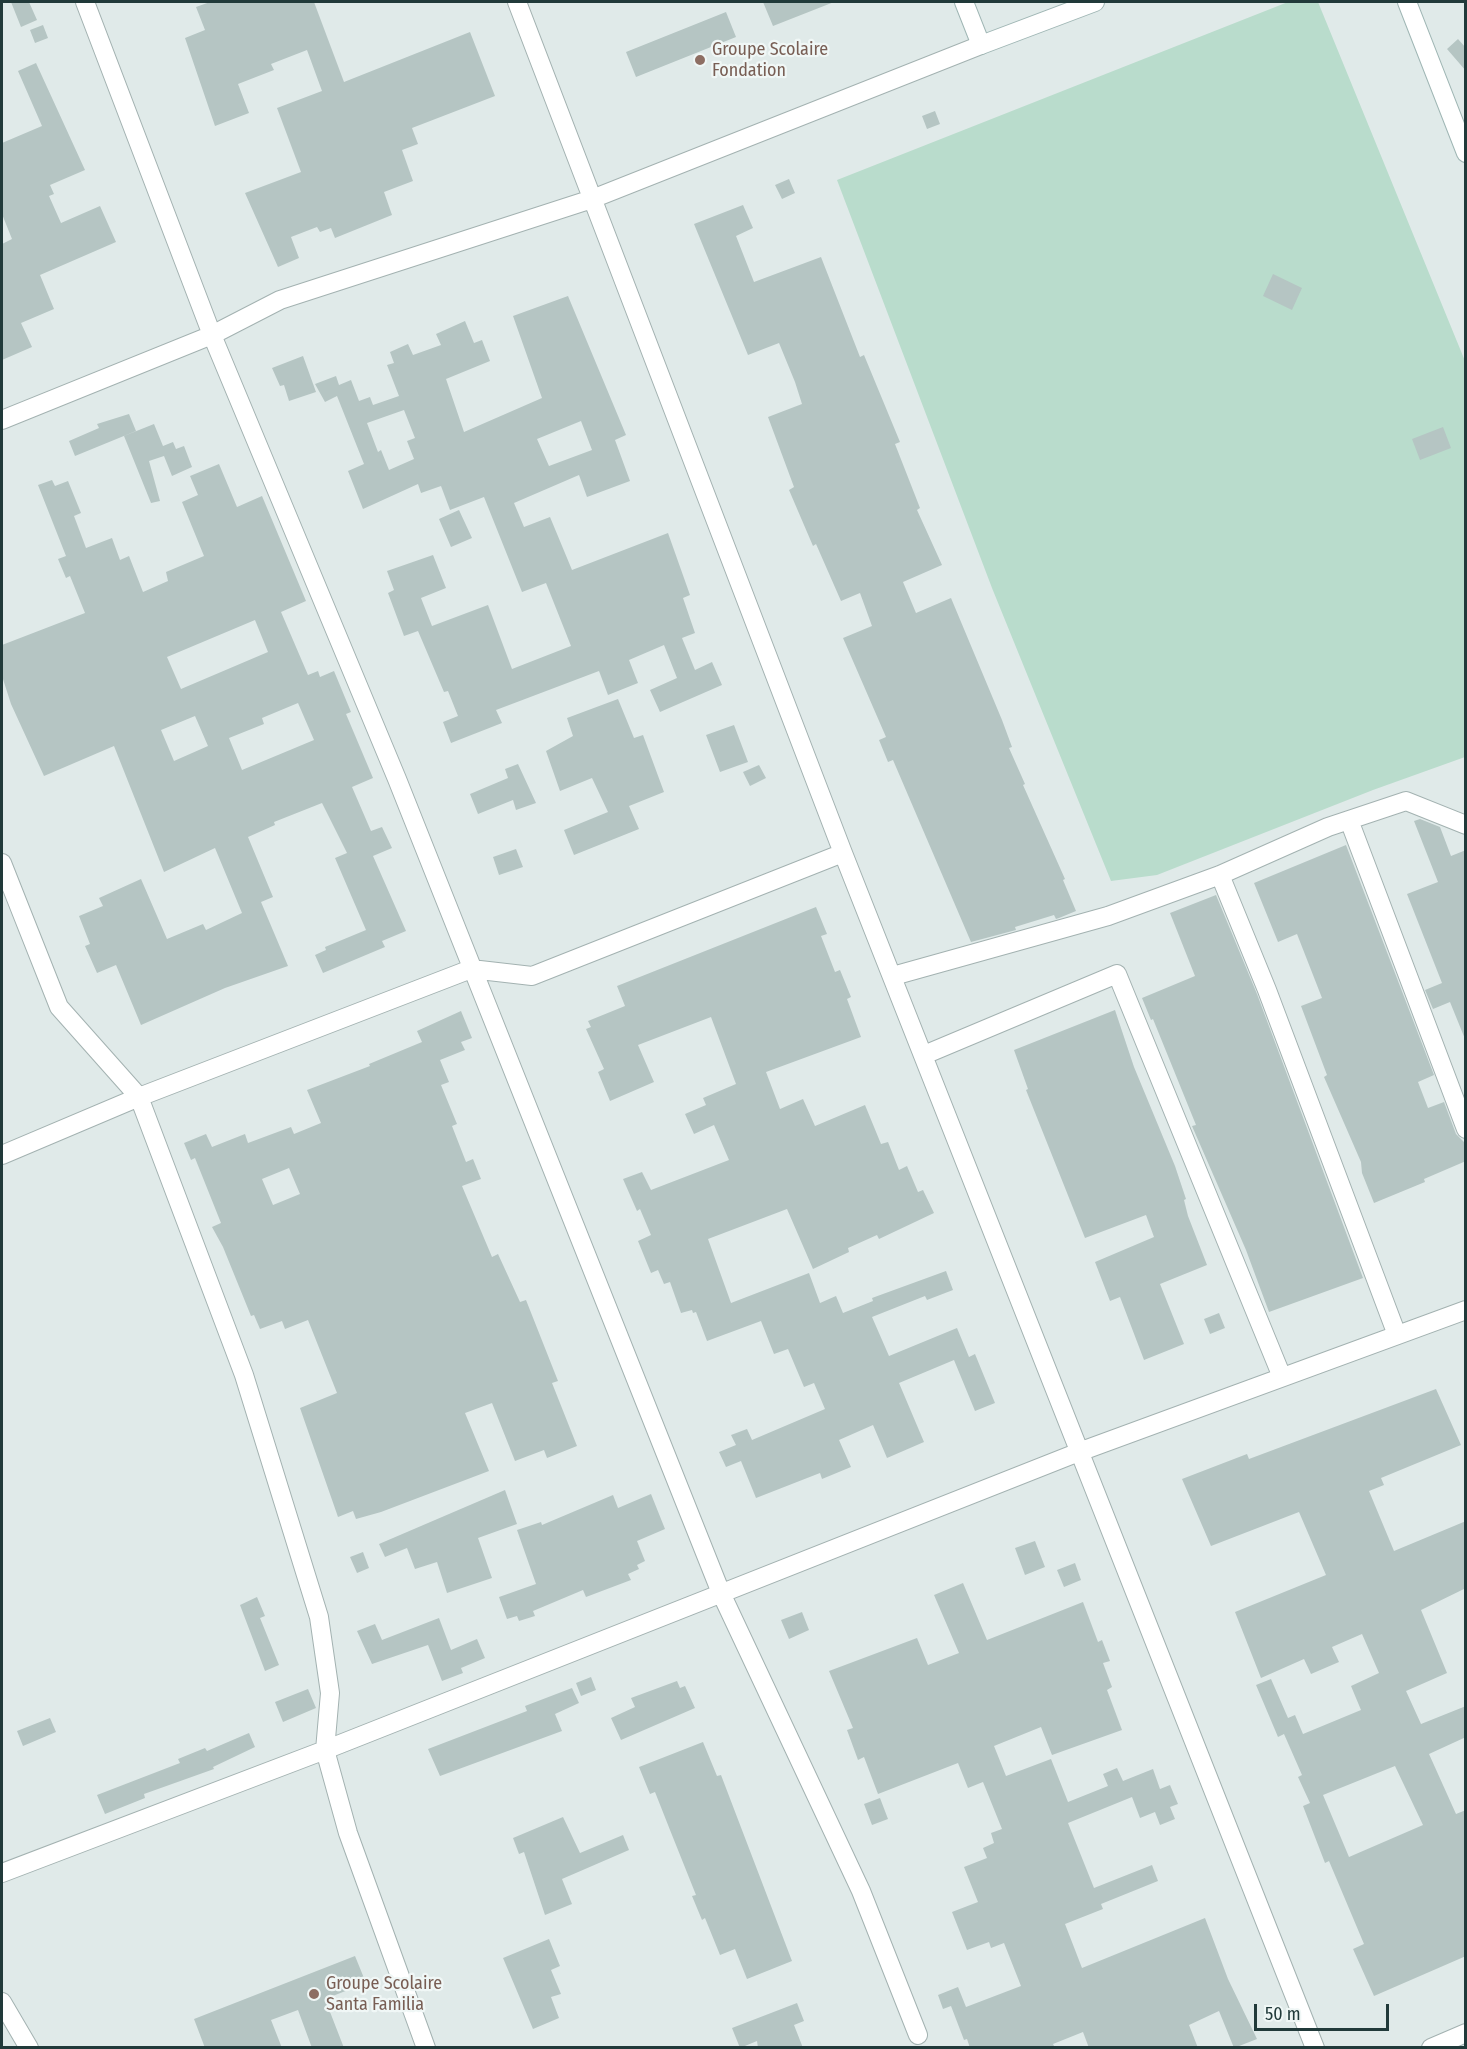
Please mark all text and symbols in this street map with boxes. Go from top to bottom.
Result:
place label: Groupe Scolaire Fondation [712,39,828,82]
marker: Groupe Scolaire Fondation [693,53,707,67]
place label: Groupe Scolaire Santa Familia [326,1973,442,2016]
marker: Groupe Scolaire Santa Familia [307,1987,321,2001]
scale bar [1257,1992,1392,2030]
text: 50 m [1265,2003,1301,2025]

